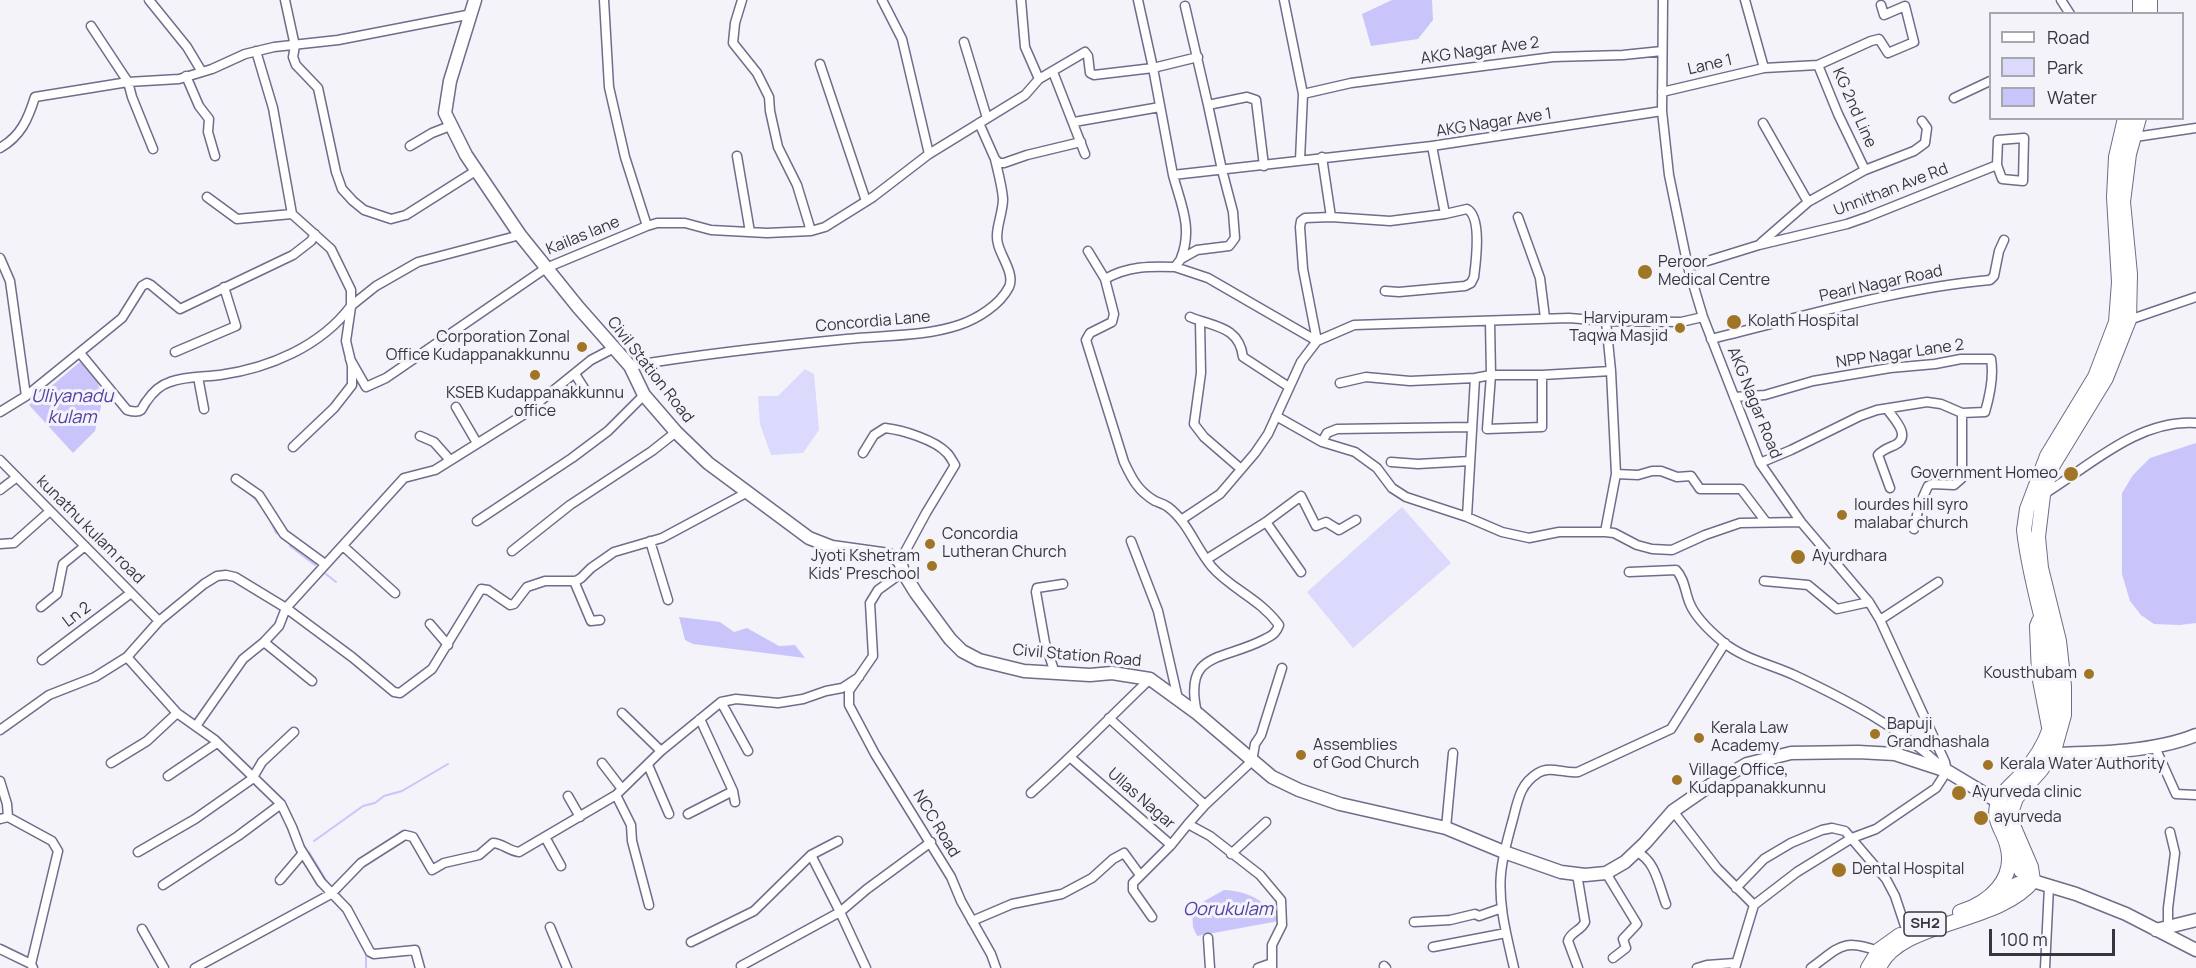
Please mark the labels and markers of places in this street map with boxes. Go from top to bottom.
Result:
place label: Peroor Medical Centre [1658,253,1770,291]
marker: Peroor Medical Centre [1636,263,1654,281]
place label: Harvipuram Taqwa Masjid [1569,309,1668,347]
place label: Kolath Hospital [1748,312,1859,332]
marker: Kolath Hospital [1725,313,1743,331]
marker: Harvipuram Taqwa Masjid [1673,321,1687,335]
place label: Corporation Zonal Office Kudappanakkunnu [386,328,570,366]
marker: Corporation Zonal Office Kudappanakkunnu [575,340,589,354]
marker: KSEB Kudappanakkunnu office [528,368,542,382]
place label: KSEB Kudappanakkunnu office [446,384,624,422]
place label: Government Homeo [1911,464,2058,484]
marker: Government Homeo [2062,465,2080,483]
place label: lourdes hill syro malabar church [1854,496,1968,534]
marker: lourdes hill syro malabar church [1835,508,1849,522]
place label: Concordia Lutheran Church [942,525,1066,563]
marker: Concordia Lutheran Church [923,537,937,551]
place label: Jyoti Kshetram Kids' Preschool [809,547,920,585]
place label: Ayurdhara [1812,547,1887,567]
marker: Ayurdhara [1789,548,1807,566]
marker: Jyoti Kshetram Kids' Preschool [925,559,939,573]
place label: Kousthubam [1983,664,2077,684]
marker: Kousthubam [2082,667,2096,681]
place label: Bapuji Grandhashala [1887,715,1989,753]
place label: Kerala Law Academy [1711,719,1788,757]
marker: Bapuji Grandhashala [1868,727,1882,741]
marker: Kerala Law Academy [1692,731,1706,745]
place label: Assemblies of God Church [1313,736,1419,774]
marker: Assemblies of God Church [1294,748,1308,762]
place label: Kerala Water Authority [2000,755,2165,775]
marker: Kerala Water Authority [1981,758,1995,772]
place label: Village Office, Kudappanakkunnu [1689,761,1826,799]
marker: Village Office, Kudappanakkunnu [1670,773,1684,787]
place label: Ayurveda clinic [1972,783,2082,803]
marker: Ayurveda clinic [1950,784,1968,802]
place label: ayurveda [1994,808,2062,828]
marker: ayurveda [1972,809,1990,827]
place label: Dental Hospital [1852,860,1965,880]
marker: Dental Hospital [1830,861,1848,879]

